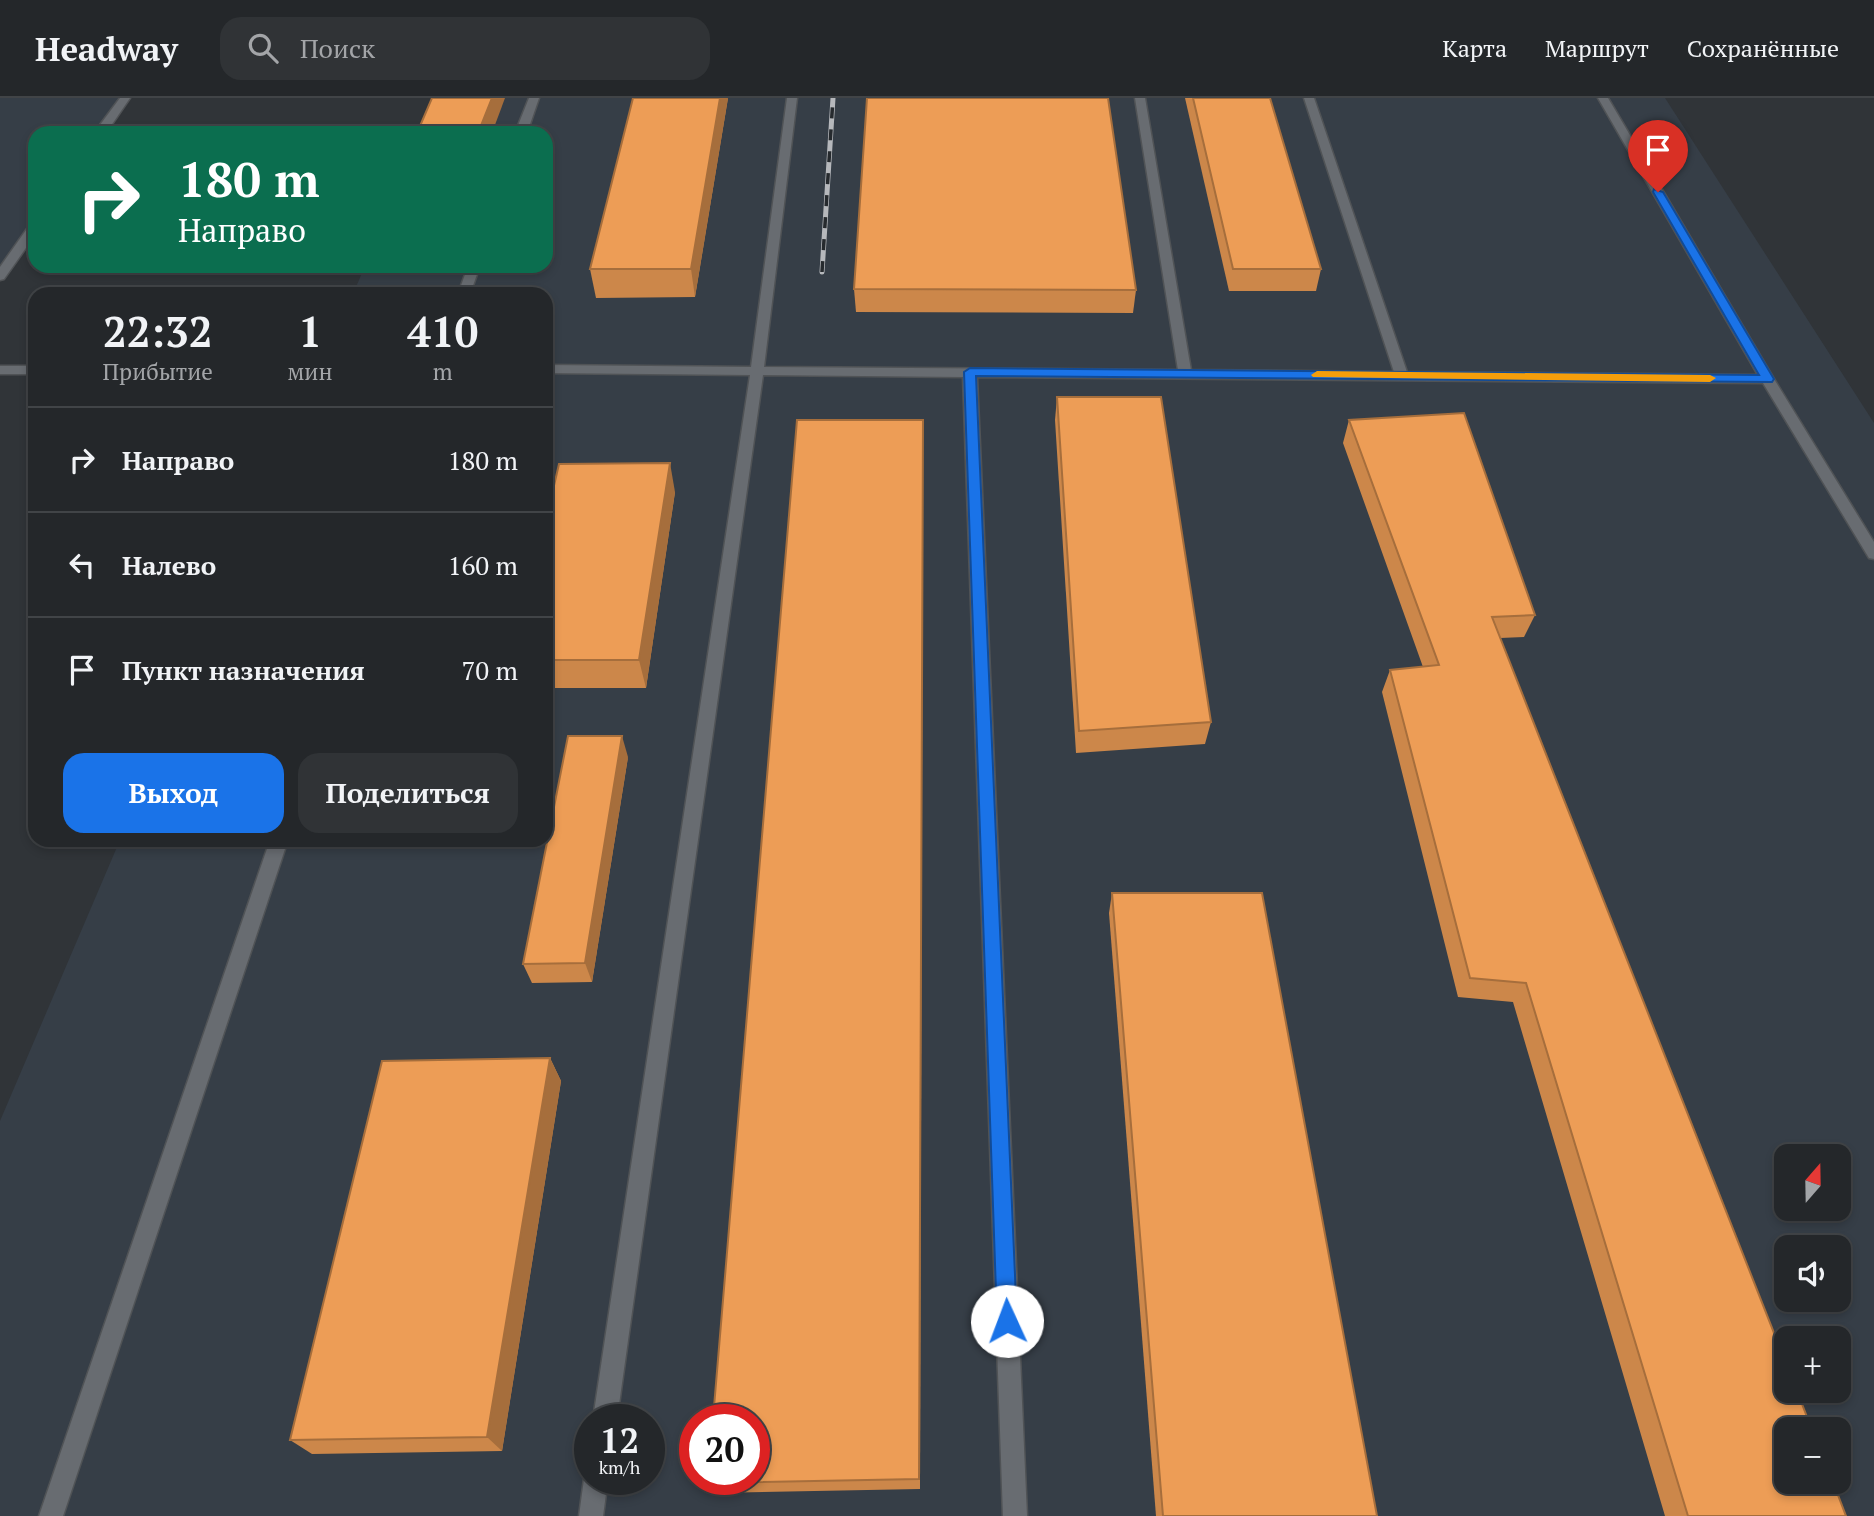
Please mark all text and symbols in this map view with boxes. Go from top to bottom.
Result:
search box [220,17,710,80]
text: Headway [35,27,178,70]
icon: search [244,29,282,67]
text: Поиск [300,31,375,65]
text: Карта [1442,32,1507,64]
text: Маршрут [1545,32,1649,64]
text: Сохранённые [1687,32,1839,64]
pin [1628,120,1688,192]
icon: arrive [1639,131,1677,169]
text: 180 m [178,146,320,211]
icon: right [63,154,154,245]
text: Направо [178,209,306,251]
text: 22:32 [103,303,212,359]
text: 1 [298,303,322,359]
text: 410 [407,303,478,359]
text: Прибытие [103,356,213,387]
text: мин [287,356,333,387]
text: m [433,356,453,387]
icon: right [63,441,101,479]
text: Направо [122,443,234,477]
text: 180 m [448,443,518,477]
icon: left [63,546,101,584]
text: Налево [122,548,216,582]
text: 160 m [448,548,518,582]
icon: arrive [63,651,101,689]
text: Пункт назначения [122,653,365,687]
text: 70 m [462,653,518,687]
button: Выход [63,753,284,833]
button: Поделиться [298,753,518,833]
north arrow [1774,1144,1852,1222]
map controls [1774,1144,1851,1494]
button: sound [1774,1235,1851,1312]
position arrow [970,1284,1044,1358]
button: + [1774,1326,1851,1403]
speed limit sign: 20 [679,1404,770,1495]
text: 12 [600,1417,639,1463]
button: − [1774,1417,1851,1494]
text: km/h [599,1455,640,1479]

